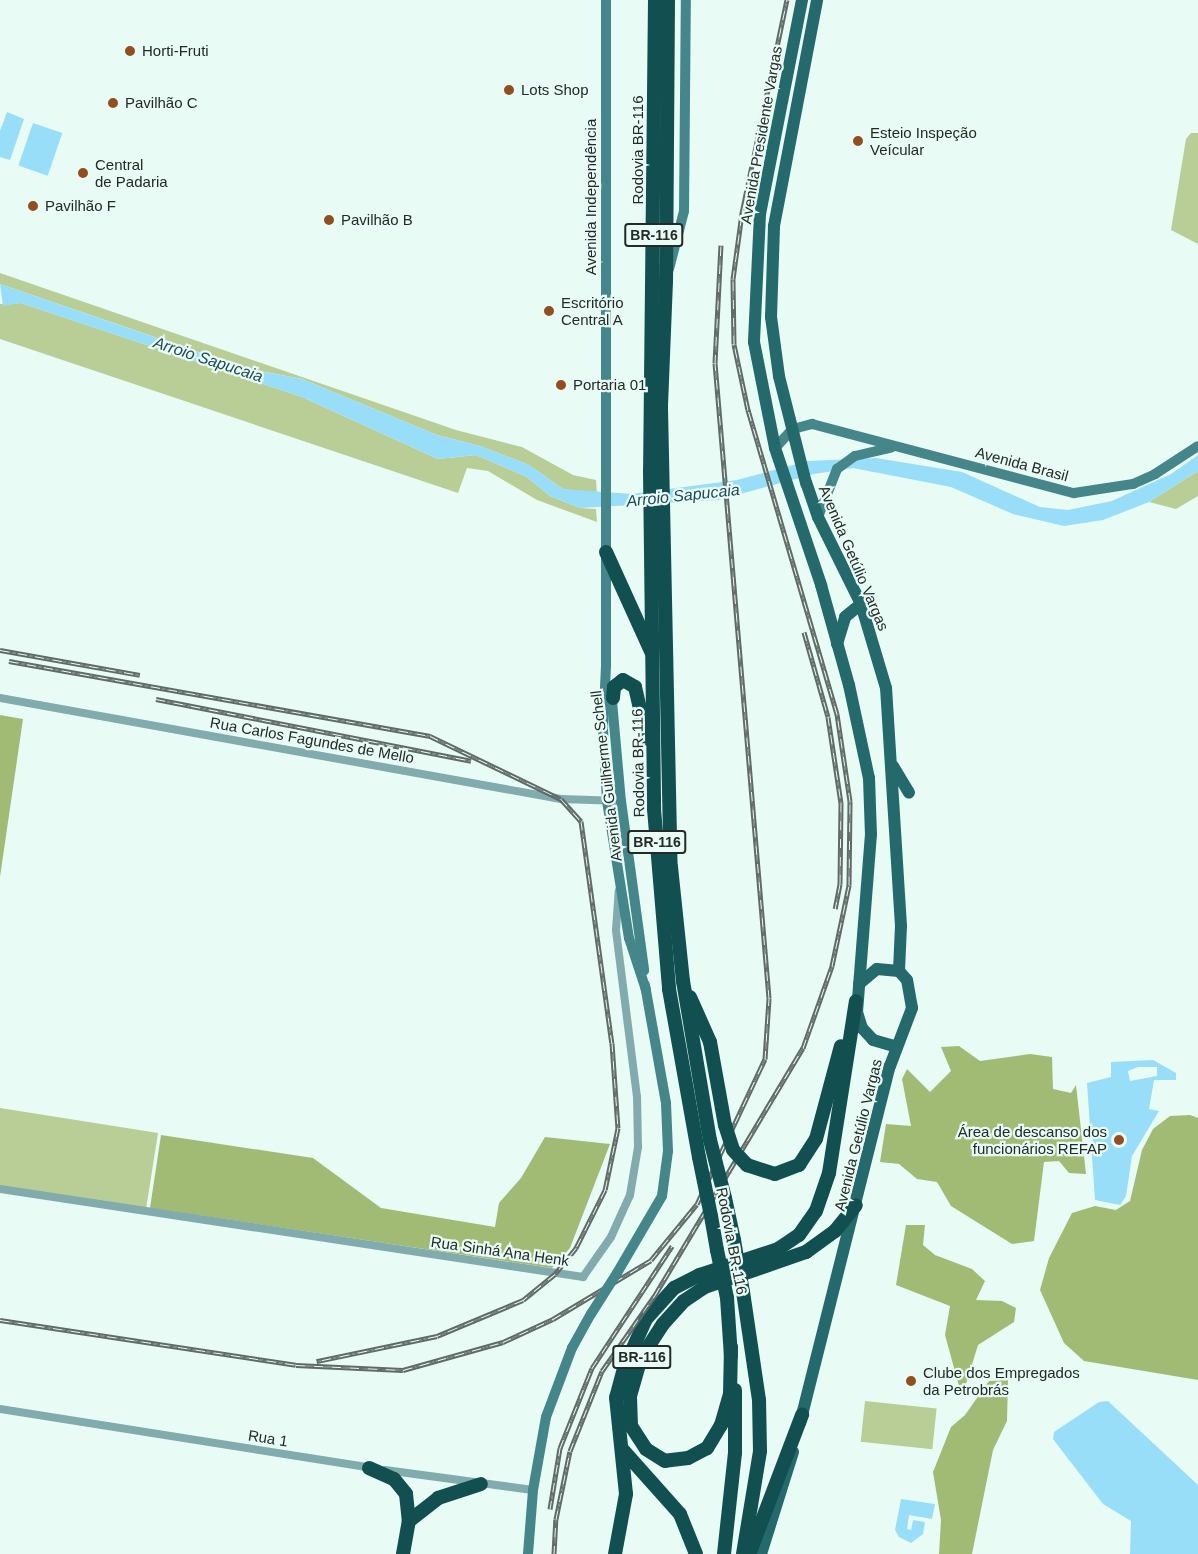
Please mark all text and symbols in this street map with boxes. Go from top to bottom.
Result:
place label: Horti-Fruti [142,42,209,60]
marker: Horti-Fruti [123,44,137,58]
street label: Avenida Presidente Vargas [736,45,786,225]
place label: Lots Shop [521,81,589,99]
marker: Lots Shop [502,83,516,97]
place label: Pavilhão C [125,94,198,112]
marker: Pavilhão C [106,96,120,110]
street label: Rodovia BR-116 [629,96,647,204]
street label: Avenida Independência [582,119,600,275]
place label: Esteio Inspeção Veícular [870,123,977,158]
marker: Esteio Inspeção Veícular [851,134,865,148]
place label: Central de Padaria [95,155,168,190]
marker: Central de Padaria [76,166,90,180]
place label: Pavilhão F [45,197,116,215]
marker: Pavilhão F [26,199,40,213]
place label: Pavilhão B [341,211,413,229]
marker: Pavilhão B [322,213,336,227]
road number: BR-116 [624,224,684,246]
place label: Escritório Central A [561,293,624,328]
marker: Escritório Central A [542,304,556,318]
water label: Arroio Sapucaia [151,333,265,387]
place label: Portaria 01 [573,376,646,394]
marker: Portaria 01 [554,378,568,392]
street label: Avenida Brasil [973,443,1071,485]
water label: Arroio Sapucaia [625,481,741,511]
street label: Avenida Getúlio Vargas [815,483,893,633]
street label: Avenida Guilherme Schell [587,689,625,863]
street label: Rodovia BR-116 [628,708,648,818]
street label: Rua Carlos Fagundes de Mello [209,713,415,767]
road number: BR-116 [627,831,687,853]
street label: Avenida Getúlio Vargas [830,1057,886,1213]
place label: Área de descanso dos funcionários REFAP [958,1122,1107,1157]
marker: Área de descanso dos funcionários REFAP [1112,1133,1126,1147]
street label: Rodovia BR-116 [713,1186,751,1296]
street label: Rua Sinhá Ana Henk [429,1232,571,1270]
road number: BR-116 [612,1346,672,1368]
place label: Clube dos Empregados da Petrobrás [923,1363,1080,1398]
marker: Clube dos Empregados da Petrobrás [904,1374,918,1388]
street label: Rua 1 [247,1426,289,1450]

